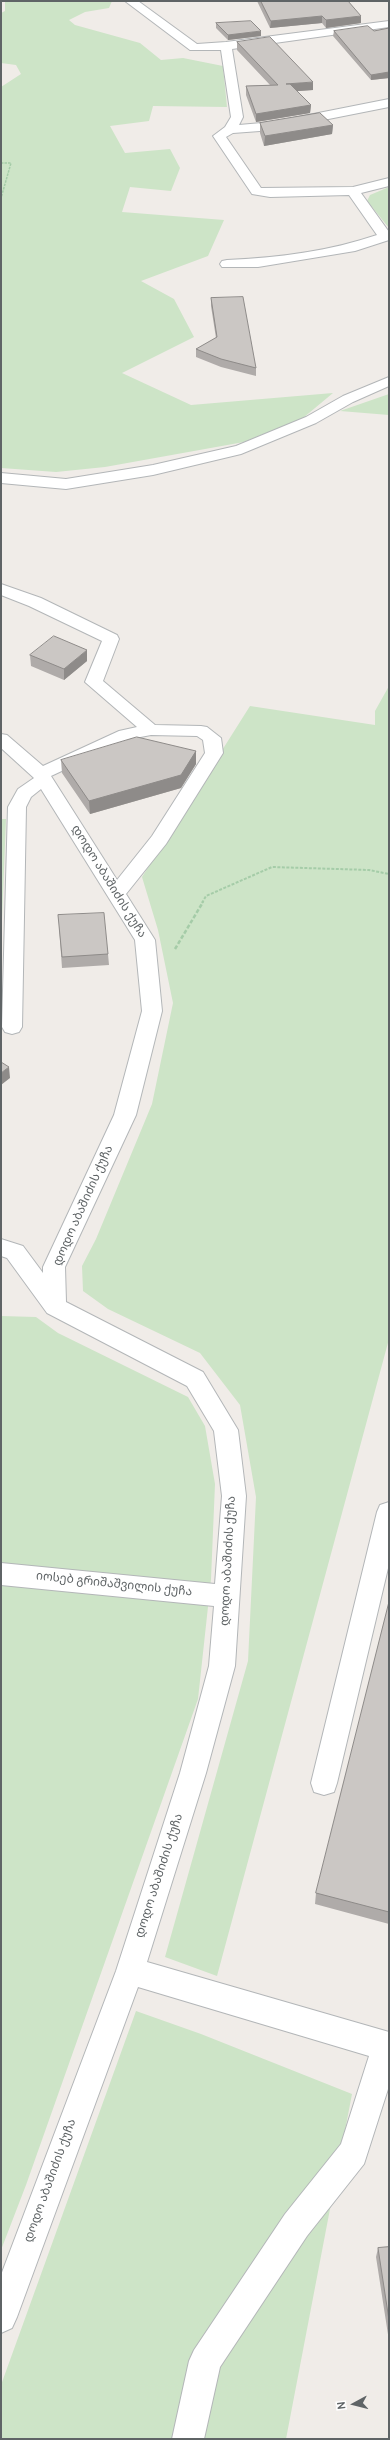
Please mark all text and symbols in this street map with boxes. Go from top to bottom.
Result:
street label: დოდო აბაშიძის ქუჩა [67,823,149,941]
street label: დოდო აბაშიძის ქუჩა [51,1144,117,1268]
street label: დოდო აბაშიძის ქუჩა [218,1496,240,1626]
street label: იოსებ გრიშაშვილის ქუჩა [35,1570,193,1600]
street label: დოდო აბაშიძის ქუჩა [133,1812,187,1940]
street label: დოდო აბაშიძის ქუჩა [22,2117,80,2245]
north arrow [334,2384,374,2424]
text: N [335,2401,350,2410]

